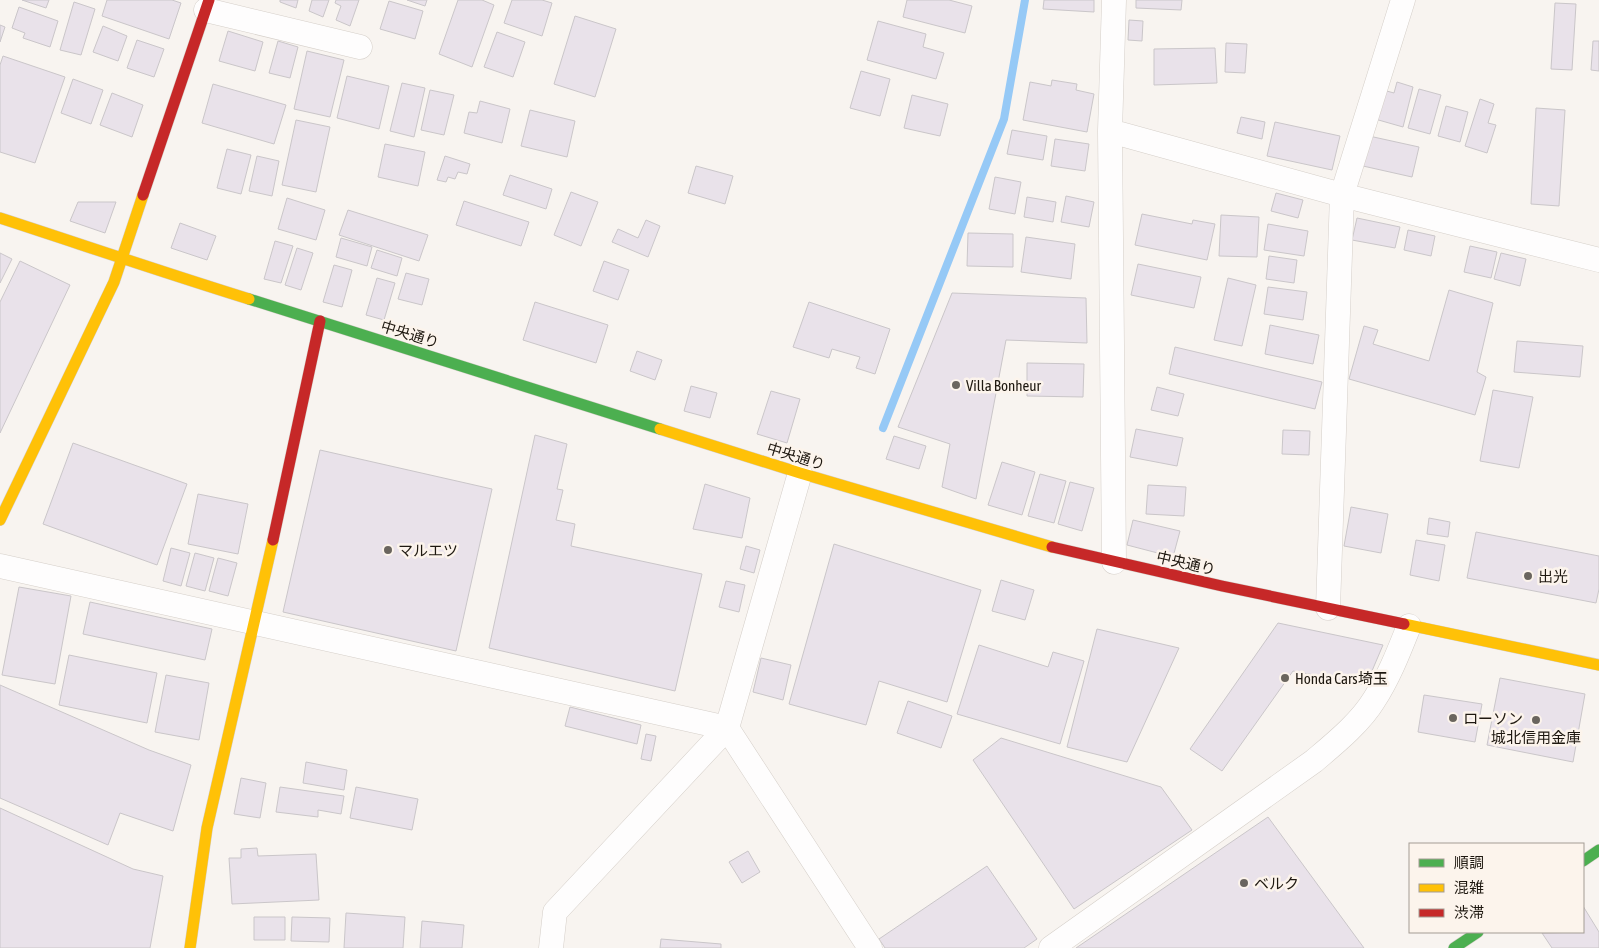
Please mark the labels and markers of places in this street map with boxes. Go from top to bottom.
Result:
place label: Villa Bonheur [966,377,1042,394]
marker: Villa Bonheur [950,379,962,391]
place label: マルエツ [398,542,458,559]
marker: マルエツ [382,544,394,556]
place label: 出光 [1538,568,1568,585]
marker: 出光 [1522,570,1534,582]
place label: Honda Cars埼玉 [1295,670,1388,687]
marker: Honda Cars埼玉 [1279,672,1291,684]
place label: ローソン [1463,710,1523,727]
marker: ローソン [1447,712,1459,724]
marker: 城北信用金庫 [1530,714,1542,726]
place label: 城北信用金庫 [1491,729,1581,746]
place label: ベルク [1254,875,1299,892]
marker: ベルク [1238,877,1250,889]

